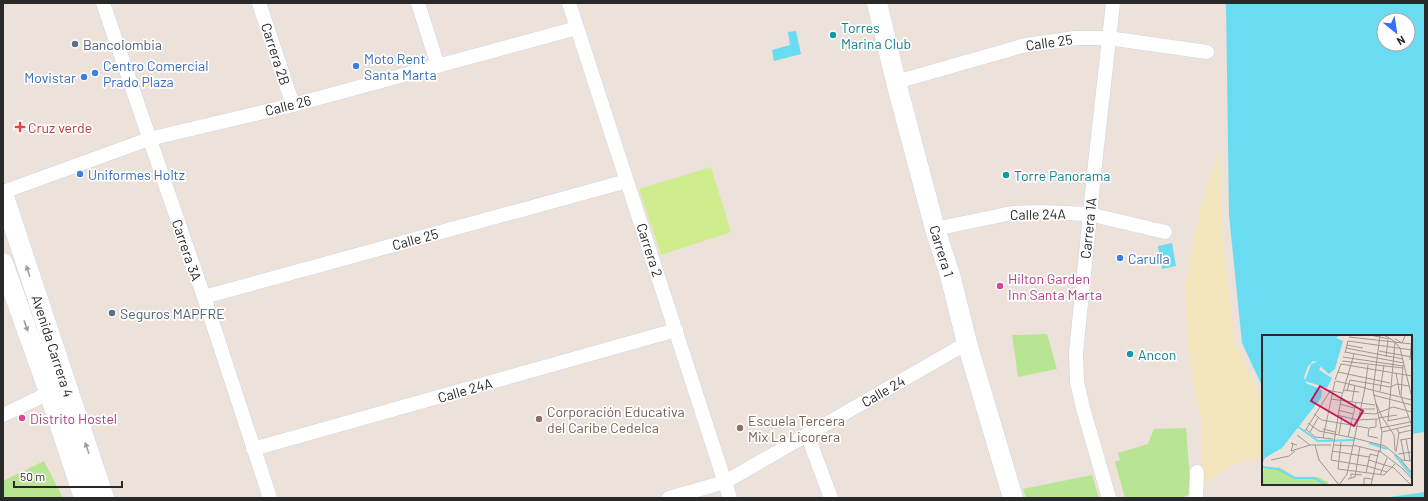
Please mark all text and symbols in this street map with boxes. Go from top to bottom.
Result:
north arrow [1376,12,1416,52]
place label: Torres Marina Club [841,19,911,52]
street label: Carrera 2B [258,21,294,87]
marker: Torres Marina Club [828,30,838,40]
street label: Calle 25 [1025,30,1073,54]
text: N [1395,34,1408,49]
place label: Bancolombia [83,36,162,53]
marker: Bancolombia [70,39,80,49]
place label: Moto Rent Santa Marta [364,50,437,83]
place label: Centro Comercial Prado Plaza [103,57,208,90]
marker: Moto Rent Santa Marta [351,61,361,71]
marker: Centro Comercial Prado Plaza [90,68,100,78]
place label: Movistar [24,69,76,86]
marker: Movistar [79,72,89,82]
street label: Calle 26 [263,91,313,119]
place label: Cruz verde [28,119,92,136]
marker: Cruz verde [15,122,25,132]
place label: Uniformes Holtz [88,166,185,183]
place label: Torre Panorama [1014,167,1110,184]
marker: Uniformes Holtz [75,169,85,179]
marker: Torre Panorama [1001,170,1011,180]
street label: Carrera 1A [1076,196,1100,260]
street label: Calle 24A [1010,205,1067,223]
street label: Carrera 3A [169,217,206,283]
street label: Carrera 2 [633,221,667,279]
street label: Carrera 1 [926,223,958,279]
street label: Calle 25 [390,225,440,253]
place label: Carulla [1128,250,1170,267]
marker: Carulla [1115,253,1125,263]
one-way arrow [25,265,31,277]
place label: Hilton Garden Inn Santa Marta [1008,270,1102,303]
marker: Hilton Garden Inn Santa Marta [995,281,1005,291]
street label: Avenida Carrera 4 [28,293,78,399]
place label: Seguros MAPFRE [120,305,225,322]
marker: Seguros MAPFRE [107,308,117,318]
one-way arrow [23,321,29,333]
inset map [1262,335,1412,485]
place label: Ancon [1138,346,1176,363]
marker: Ancon [1125,349,1135,359]
street label: Calle 24 [858,372,908,410]
street label: Calle 24A [436,374,495,406]
place label: Corporación Educativa del Caribe Cedelca [547,403,685,436]
place label: Distrito Hostel [30,410,117,427]
place label: Escuela Tercera Mix La Licorera [748,412,845,445]
marker: Distrito Hostel [17,413,27,423]
marker: Corporación Educativa del Caribe Cedelca [534,414,544,424]
marker: Escuela Tercera Mix La Licorera [735,423,745,433]
one-way arrow [84,441,90,453]
scale bar [14,463,122,489]
text: 50 m [20,469,45,483]

